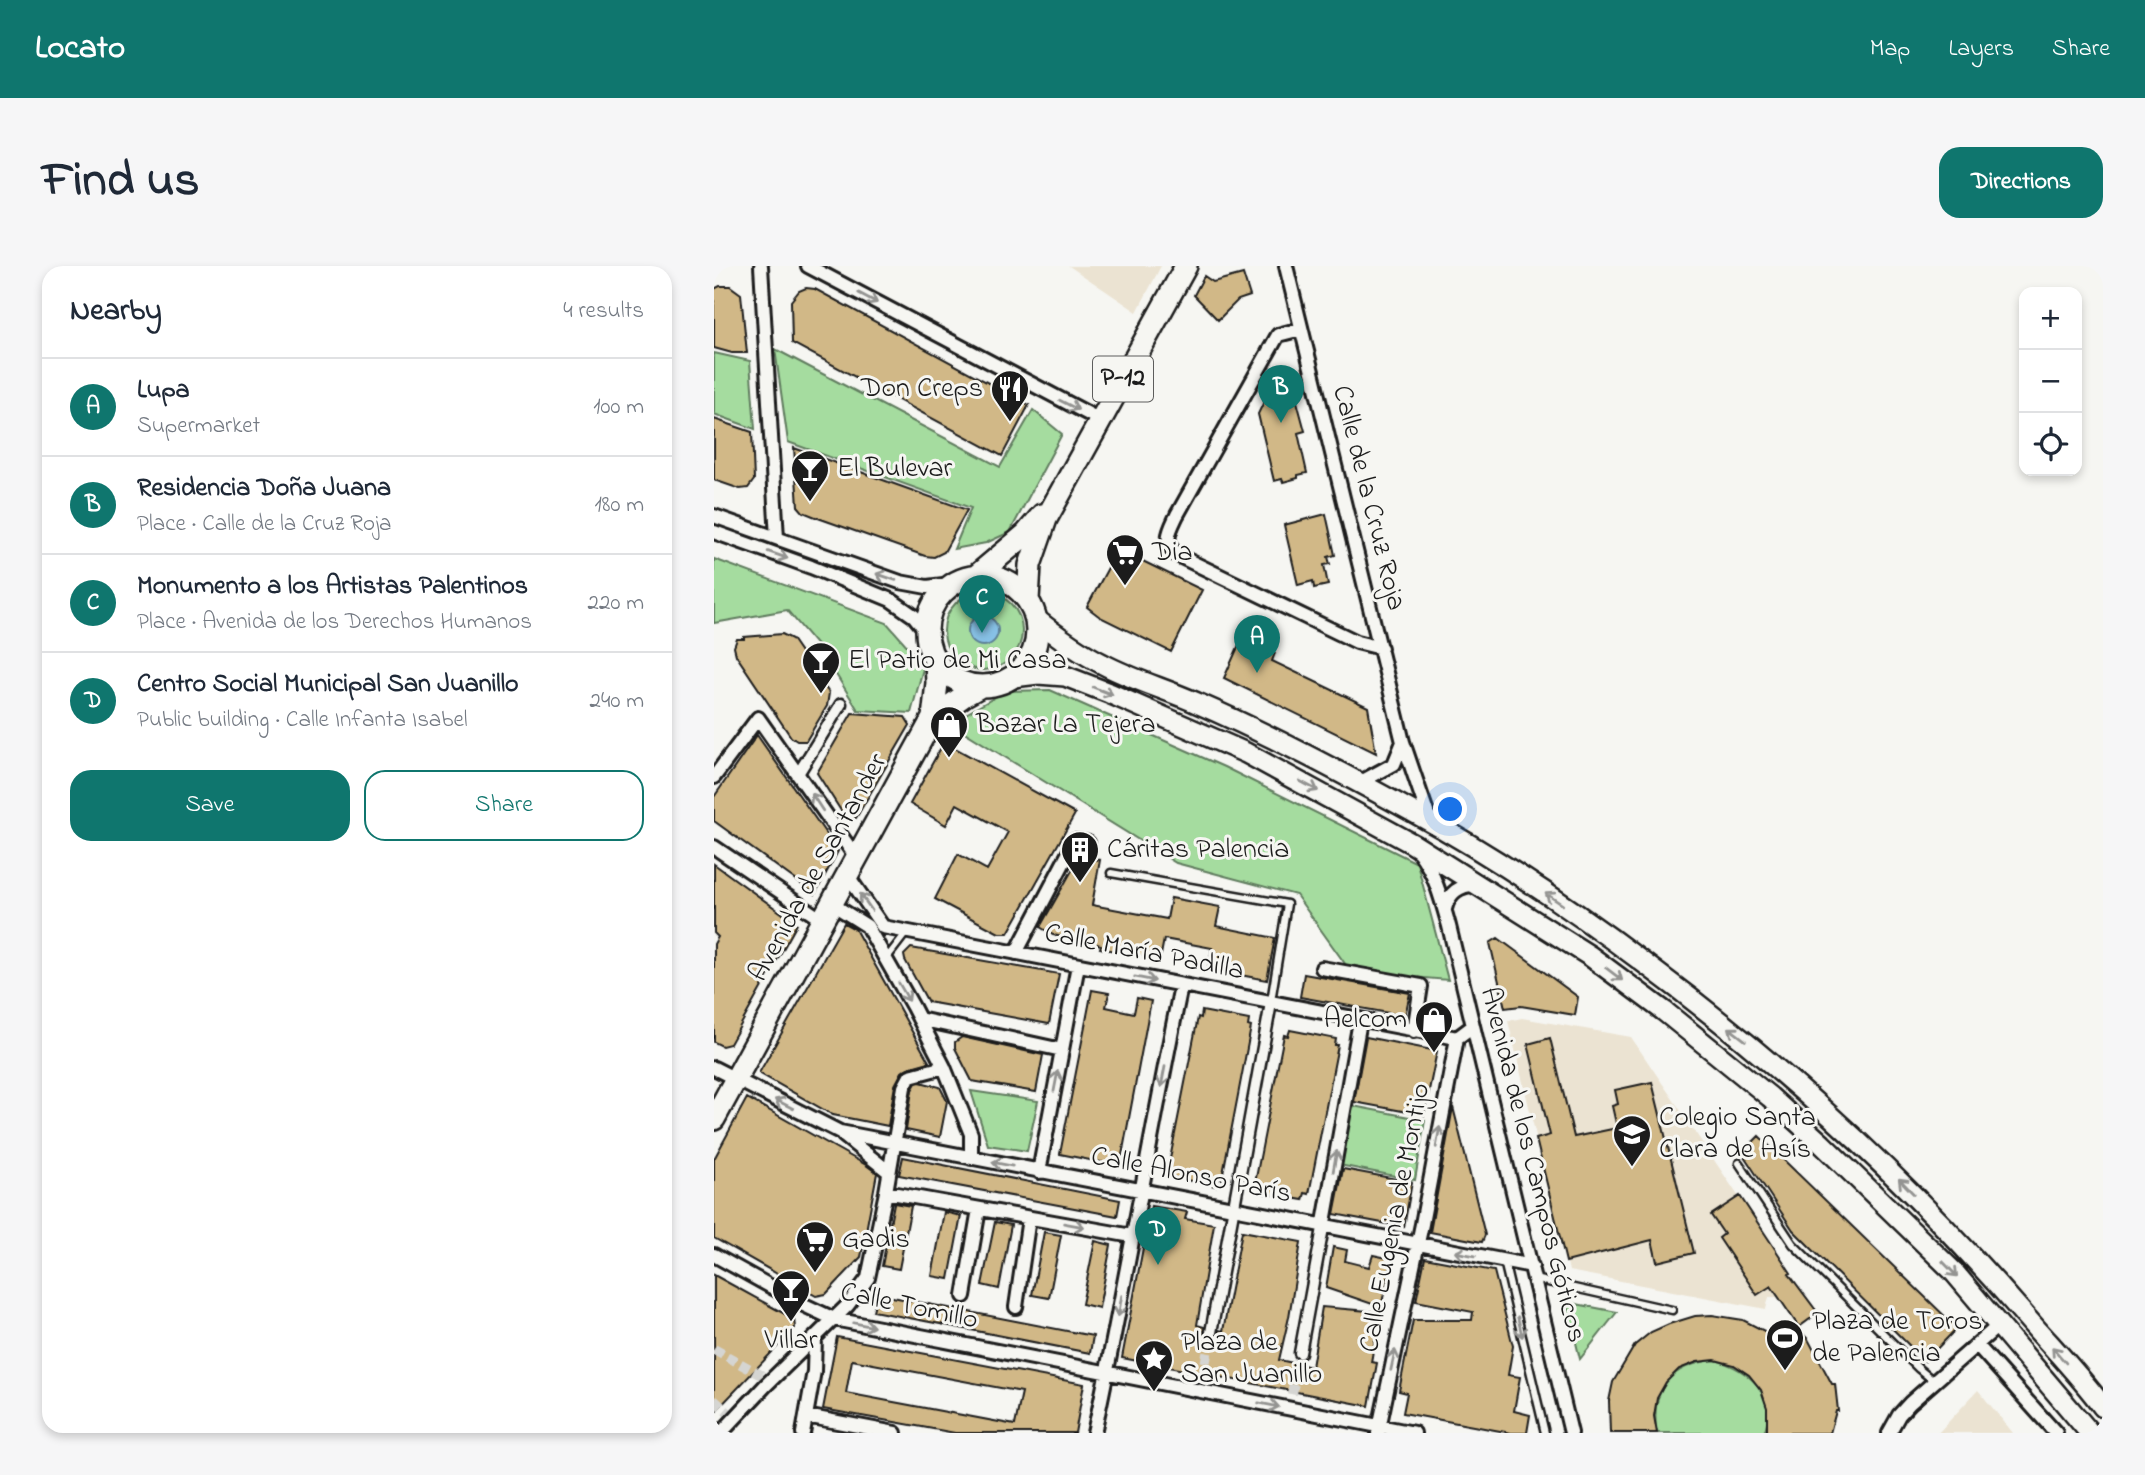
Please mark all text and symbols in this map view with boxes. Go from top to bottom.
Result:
text: Locato [35,25,125,73]
text: Map [1870,32,1910,67]
text: Layers [1948,32,2014,67]
text: Share [2052,32,2110,67]
text: Find us [42,146,199,218]
button: Directions [1939,147,2103,218]
map controls [2019,287,2082,476]
button: + [2019,287,2082,350]
text: Nearby [70,290,162,334]
one-way arrow [857,292,878,305]
text: 4 results [563,295,644,328]
button: − [2019,350,2082,413]
road number: P-12 [1093,356,1153,402]
pin: B [1258,365,1304,423]
restaurant icon: Don Creps [989,368,1031,423]
place label: Don Creps [860,369,983,410]
text: Lupa [137,372,190,410]
street label: Calle de la Cruz Roja [1320,381,1416,615]
text: A [86,391,100,424]
text: 100 m [593,391,644,424]
one-way arrow [1058,398,1079,412]
text: Supermarket [137,410,260,443]
button: locate [2019,413,2082,476]
bar icon: El Bulevar [789,448,831,503]
place label: El Bulevar [837,449,953,490]
text: Residencia Doña Juana [137,470,391,508]
text: B [85,489,101,522]
text: 180 m [595,489,644,522]
text: Place · Calle de la Cruz Roja [137,508,391,541]
supermarket icon: Dia [1104,532,1146,587]
place label: Dia [1151,533,1193,574]
one-way arrow [767,550,789,562]
text: Monumento a los Artistas Palentinos [137,568,528,606]
one-way arrow [875,570,897,582]
pin: C [959,575,1005,633]
text: C [87,587,99,620]
text: 220 m [588,587,644,620]
text: Place · Avenida de los Derechos Humanos [137,606,532,639]
pin: A [1234,615,1280,673]
bar icon: El Patio de Mi Casa [800,640,842,695]
place label: El Patio de Mi Casa [848,641,1067,682]
text: Centro Social Municipal San Juanillo [137,666,519,704]
text: D [85,685,101,718]
text: 240 m [590,685,644,718]
one-way arrow [1092,685,1114,698]
text: Public building · Calle Infanta Isabel [137,704,468,737]
shop icon: Bazar La Tejera [928,704,970,759]
place label: Bazar La Tejera [975,705,1156,746]
street label: Avenida de Santander [739,746,899,990]
button: Save [70,770,350,841]
button: Share [364,770,644,841]
one-way arrow [1299,780,1319,794]
one-way arrow [810,792,824,812]
your location [1433,792,1467,826]
building icon: Cáritas Palencia [1059,829,1101,884]
place label: Cáritas Palencia [1107,830,1289,871]
one-way arrow [1545,892,1564,906]
one-way arrow [859,893,873,912]
street label: Calle María Padilla [1041,914,1247,992]
one-way arrow [1604,966,1623,981]
one-way arrow [1133,973,1156,986]
one-way arrow [898,981,912,1001]
street label: Avenida de los Campos Góticos [1468,983,1596,1347]
shop icon: Aelcom [1413,999,1455,1054]
place label: Aelcom [1324,1000,1407,1041]
one-way arrow [1729,1026,1747,1041]
one-way arrow [1155,1065,1169,1088]
one-way arrow [1050,1070,1063,1093]
street label: Calle Eugenia de Montijo [1350,1080,1442,1356]
one-way arrow [774,1097,795,1111]
place label: Colegio Santa Clara de Asís [1659,1098,1816,1171]
school or university icon: Colegio Santa Clara de Asís [1611,1113,1653,1168]
one-way arrow [1432,1126,1445,1149]
street label: Calle Alonso París [1087,1136,1295,1216]
one-way arrow [1329,1150,1342,1172]
one-way arrow [991,1157,1014,1171]
one-way arrow [1898,1178,1915,1195]
pin: D [1135,1207,1181,1265]
supermarket icon: Gadis [794,1219,836,1274]
one-way arrow [1062,1219,1085,1233]
place label: Gadis [842,1220,910,1261]
one-way arrow [1454,1246,1477,1260]
one-way arrow [1941,1260,1958,1277]
bar icon: Villar [770,1268,812,1323]
street label: Calle Tomillo [836,1272,982,1342]
one-way arrow [1113,1295,1126,1317]
place label: Plaza de Toros de Palencia [1812,1302,1982,1375]
one-way arrow [1514,1315,1527,1338]
sports icon: Plaza de Toros de Palencia [1764,1317,1806,1372]
one-way arrow [852,1318,875,1332]
place label: Villar [764,1321,818,1362]
place label: Plaza de San Juanillo [1181,1323,1322,1396]
place icon: Plaza de San Juanillo [1133,1338,1175,1393]
one-way arrow [2051,1346,2067,1364]
one-way arrow [1387,1349,1401,1372]
one-way arrow [1257,1399,1280,1412]

